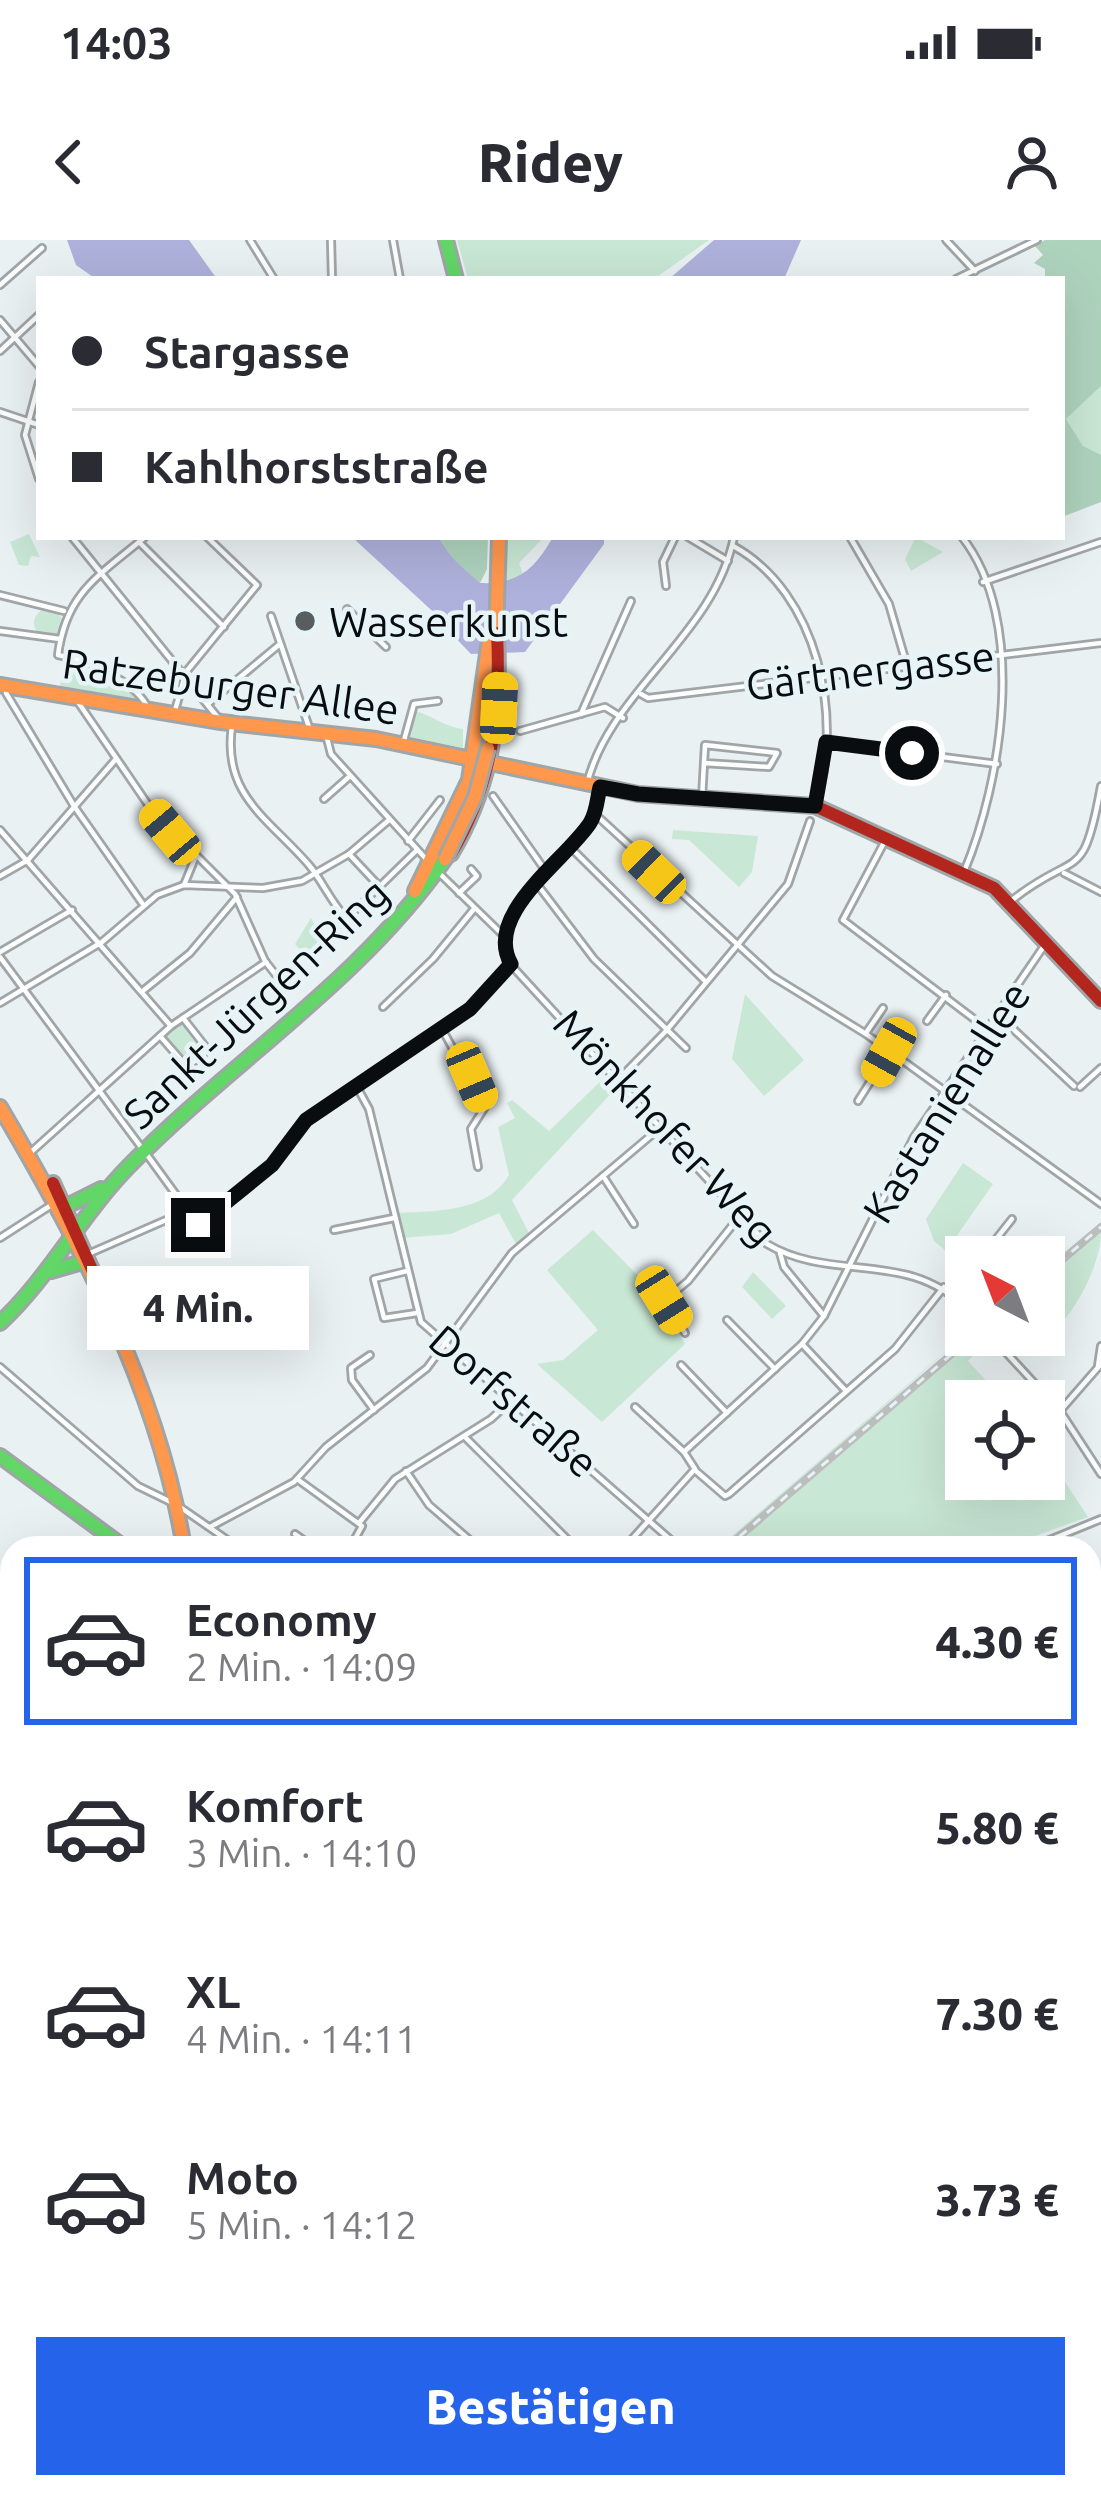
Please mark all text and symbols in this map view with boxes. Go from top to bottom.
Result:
text: 14:03 [60,17,173,68]
icon: back [36,129,102,195]
icon: person [999,129,1065,195]
text: Ridey [478,132,623,192]
text: Stargasse [144,326,350,377]
text: Kahlhorststraße [144,441,489,492]
place label: Wasserkunst [329,598,568,645]
marker: Wasserkunst [292,608,318,634]
street label: Gärtnergasse [743,631,997,709]
street label: Ratzeburger Allee [60,639,402,733]
car [479,671,519,745]
route start [885,726,939,780]
car [133,793,207,871]
car [616,834,692,910]
street label: Sankt-Jürgen-Ring [114,868,398,1138]
street label: Kastanienallee [853,973,1039,1231]
street label: Mönkhofer Weg [545,999,787,1255]
car [856,1012,922,1092]
car [441,1037,503,1117]
route end [171,1198,225,1252]
north arrow [945,1236,1065,1356]
map controls [945,1236,1065,1500]
car [630,1260,698,1340]
callout: 4 Min. [87,1267,309,1351]
text: 4 Min. [143,1286,253,1329]
street label: Dorfstraße [421,1315,607,1487]
button: locate [945,1380,1065,1500]
icon: car [42,1587,150,1695]
text: Economy [186,1594,377,1645]
text: 4.30 € [936,1616,1059,1667]
text: 2 Min. · 14:09 [186,1645,417,1688]
icon: car [42,1773,150,1881]
text: Komfort [186,1780,364,1831]
text: 5.80 € [936,1802,1059,1853]
text: 3 Min. · 14:10 [186,1831,417,1874]
icon: car [42,1959,150,2067]
text: XL [186,1966,240,2017]
text: 7.30 € [936,1988,1059,2039]
text: 4 Min. · 14:11 [186,2017,417,2060]
icon: car [42,2145,150,2253]
text: Moto [186,2152,299,2203]
text: 3.73 € [936,2174,1059,2225]
text: 5 Min. · 14:12 [186,2203,417,2246]
button: Bestätigen [36,2337,1065,2475]

